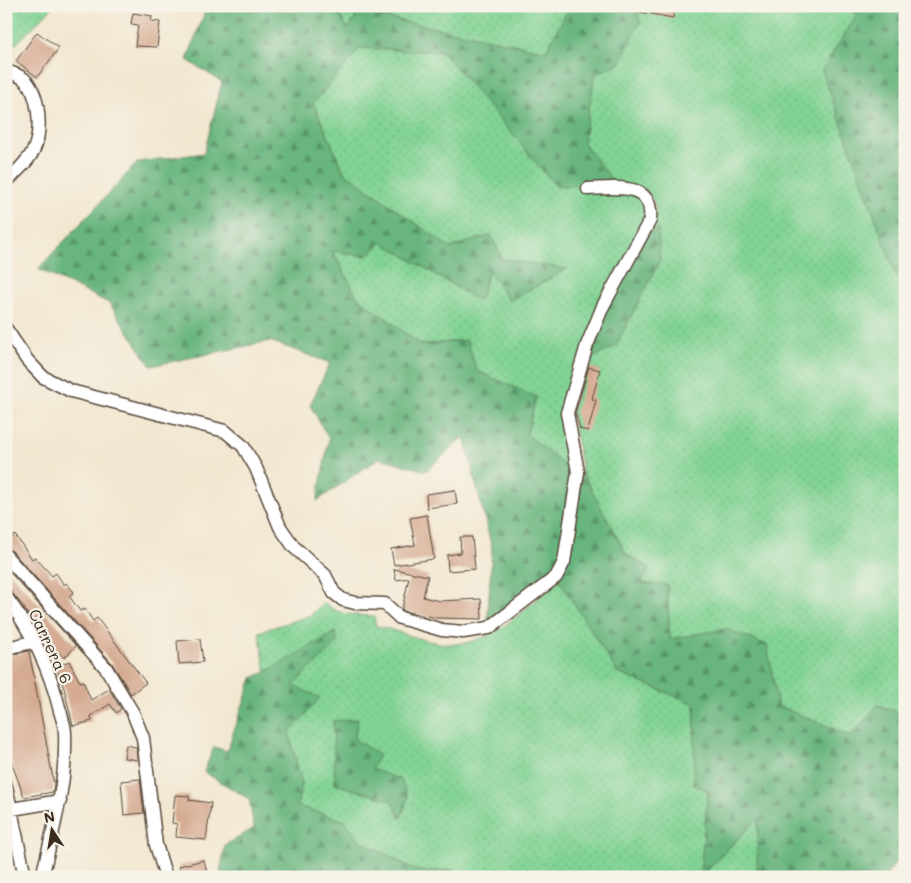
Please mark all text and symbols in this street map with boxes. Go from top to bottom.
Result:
street label: Carrera 6 [25,605,77,687]
north arrow [28,806,78,856]
text: N [42,806,56,827]

